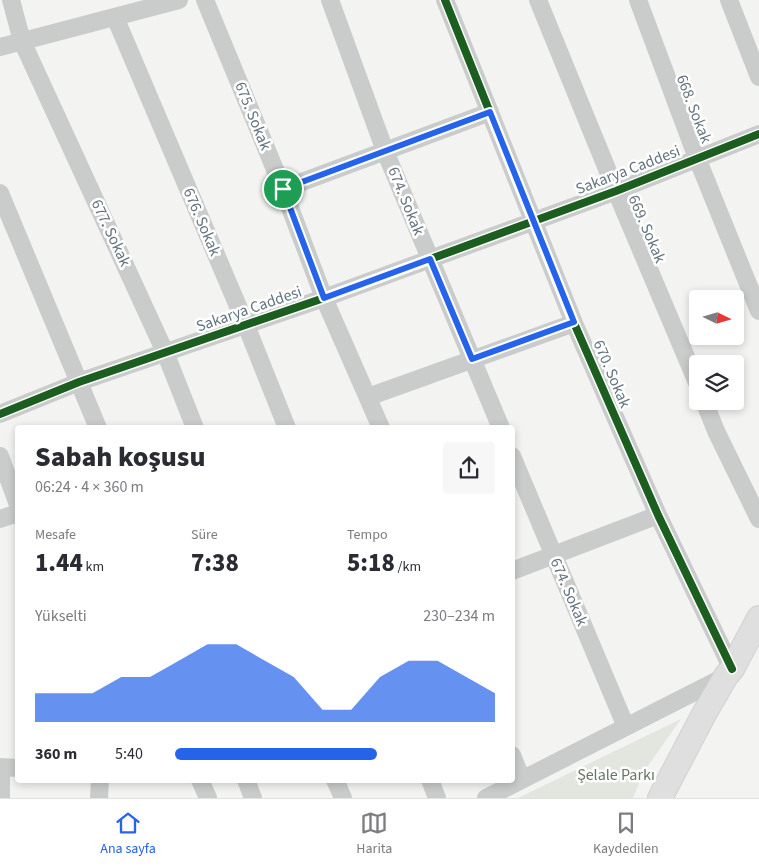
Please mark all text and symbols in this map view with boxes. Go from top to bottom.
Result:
street label: 668. Sokak [671,71,717,147]
street label: 675. Sokak [229,78,277,154]
street label: Sakarya Caddesi [573,140,683,200]
street label: 674. Sokak [382,163,430,239]
pin [262,168,304,210]
icon: arrive [269,175,297,203]
street label: 676. Sokak [178,185,226,260]
street label: 669. Sokak [623,192,671,267]
street label: 677. Sokak [86,196,136,270]
street label: Sakarya Caddesi [193,281,305,337]
north arrow [689,290,744,345]
map controls [689,290,744,410]
street label: 670. Sokak [588,337,636,412]
button: layers [689,355,744,410]
text: Sabah koşusu [35,437,205,477]
button: share [443,442,495,494]
text: 06:24 · 4 × 360 m [35,476,144,498]
text: Mesafe [35,525,76,545]
text: Süre [191,525,218,545]
text: Tempo [347,525,388,545]
text: 1.44 [35,545,83,581]
text: 7:38 [191,545,239,581]
text: 5:18 [347,545,395,581]
street label: 674. Sokak [545,555,593,630]
text: km [83,557,104,577]
text: /km [395,557,421,577]
text: Yükselti [35,605,87,627]
text: 230–234 m [423,605,495,627]
text: 360 m [35,743,77,765]
text: 5:40 [115,743,143,765]
park label: Şelale Parkı [577,764,655,786]
tab: Ana sayfa [100,809,156,859]
tab: Harita [356,809,392,859]
tab: Kaydedilen [593,809,659,859]

